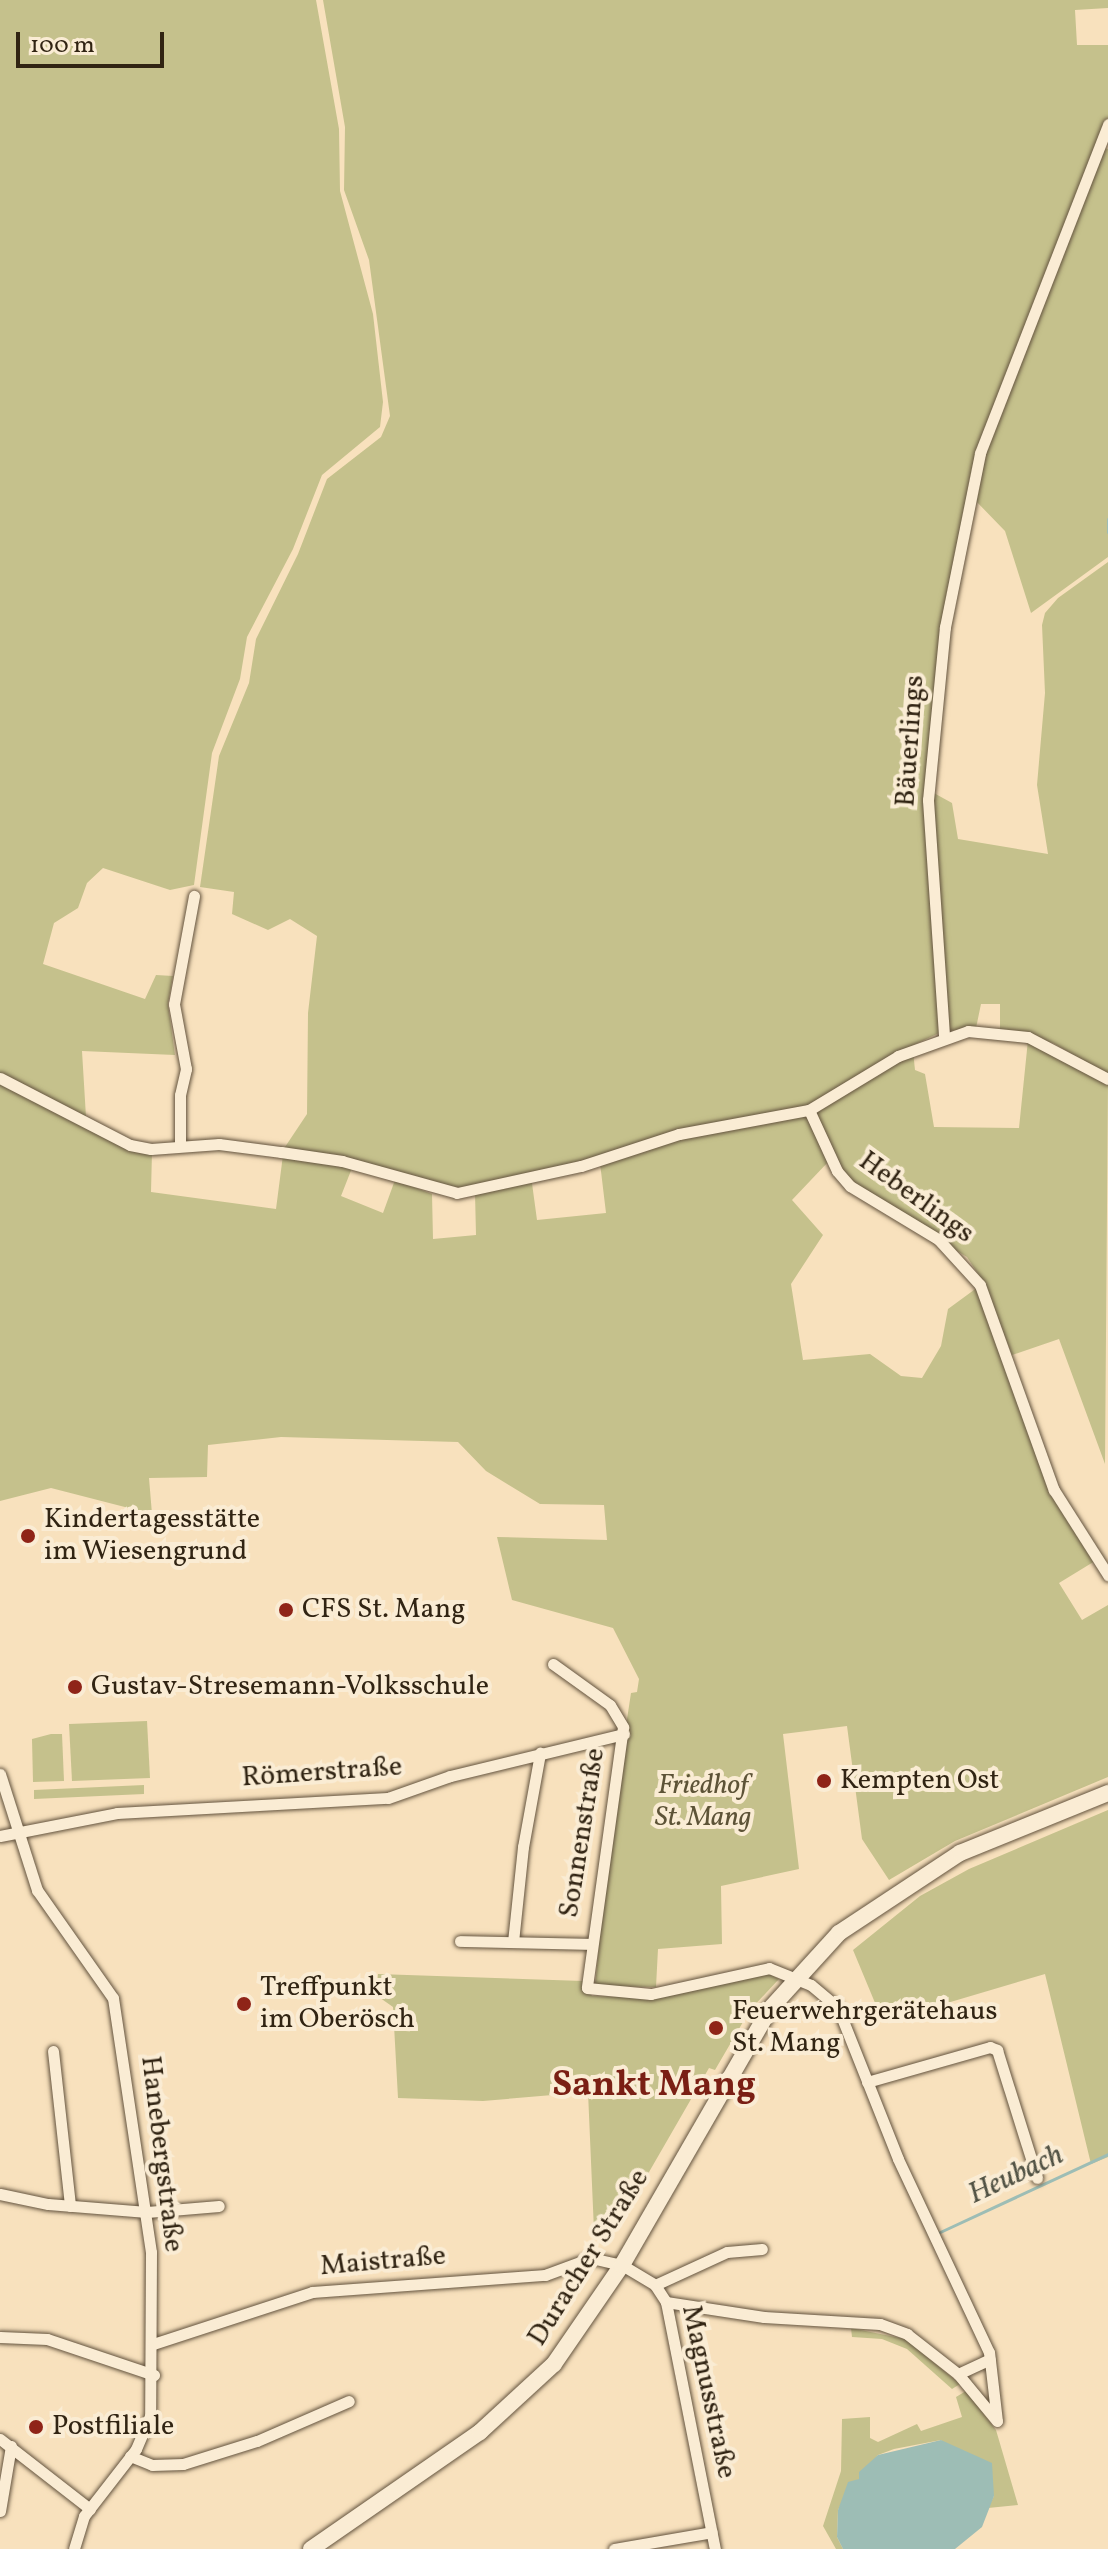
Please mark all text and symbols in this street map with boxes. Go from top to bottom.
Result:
scale bar [20,16,168,66]
text: 100 m [30,29,95,63]
street label: Bäuerlings [890,674,932,808]
street label: Heberlings [852,1145,980,1251]
place label: Kindertagesstätte im Wiesengrund [44,1503,260,1569]
marker: Kindertagesstätte im Wiesengrund [19,1527,37,1545]
place label: CFS St. Mang [302,1593,466,1627]
marker: CFS St. Mang [277,1601,295,1619]
place label: Gustav-Stresemann-Volksschule [91,1670,489,1704]
marker: Gustav-Stresemann-Volksschule [66,1678,84,1696]
street label: Sonnenstraße [553,1746,613,1920]
street label: Römerstraße [241,1751,403,1795]
place label: Kempten Ost [840,1764,999,1798]
park label: Friedhof St. Mang [655,1769,751,1835]
marker: Kempten Ost [815,1772,833,1790]
place label: Treffpunkt im Oberösch [260,1971,415,2037]
marker: Treffpunkt im Oberösch [235,1995,253,2013]
place label: Feuerwehrgerätehaus St. Mang [732,1995,998,2061]
marker: Feuerwehrgerätehaus St. Mang [707,2019,725,2037]
street label: Hanebergstraße [132,2054,190,2254]
district label: Sankt Mang [552,2065,756,2109]
water label: Heubach [963,2137,1069,2213]
street label: Duracher Straße [521,2163,657,2353]
street label: Maistraße [319,2240,447,2284]
street label: Magnusstraße [673,2302,743,2482]
place label: Postfiliale [52,2410,174,2444]
marker: Postfiliale [27,2418,45,2436]

